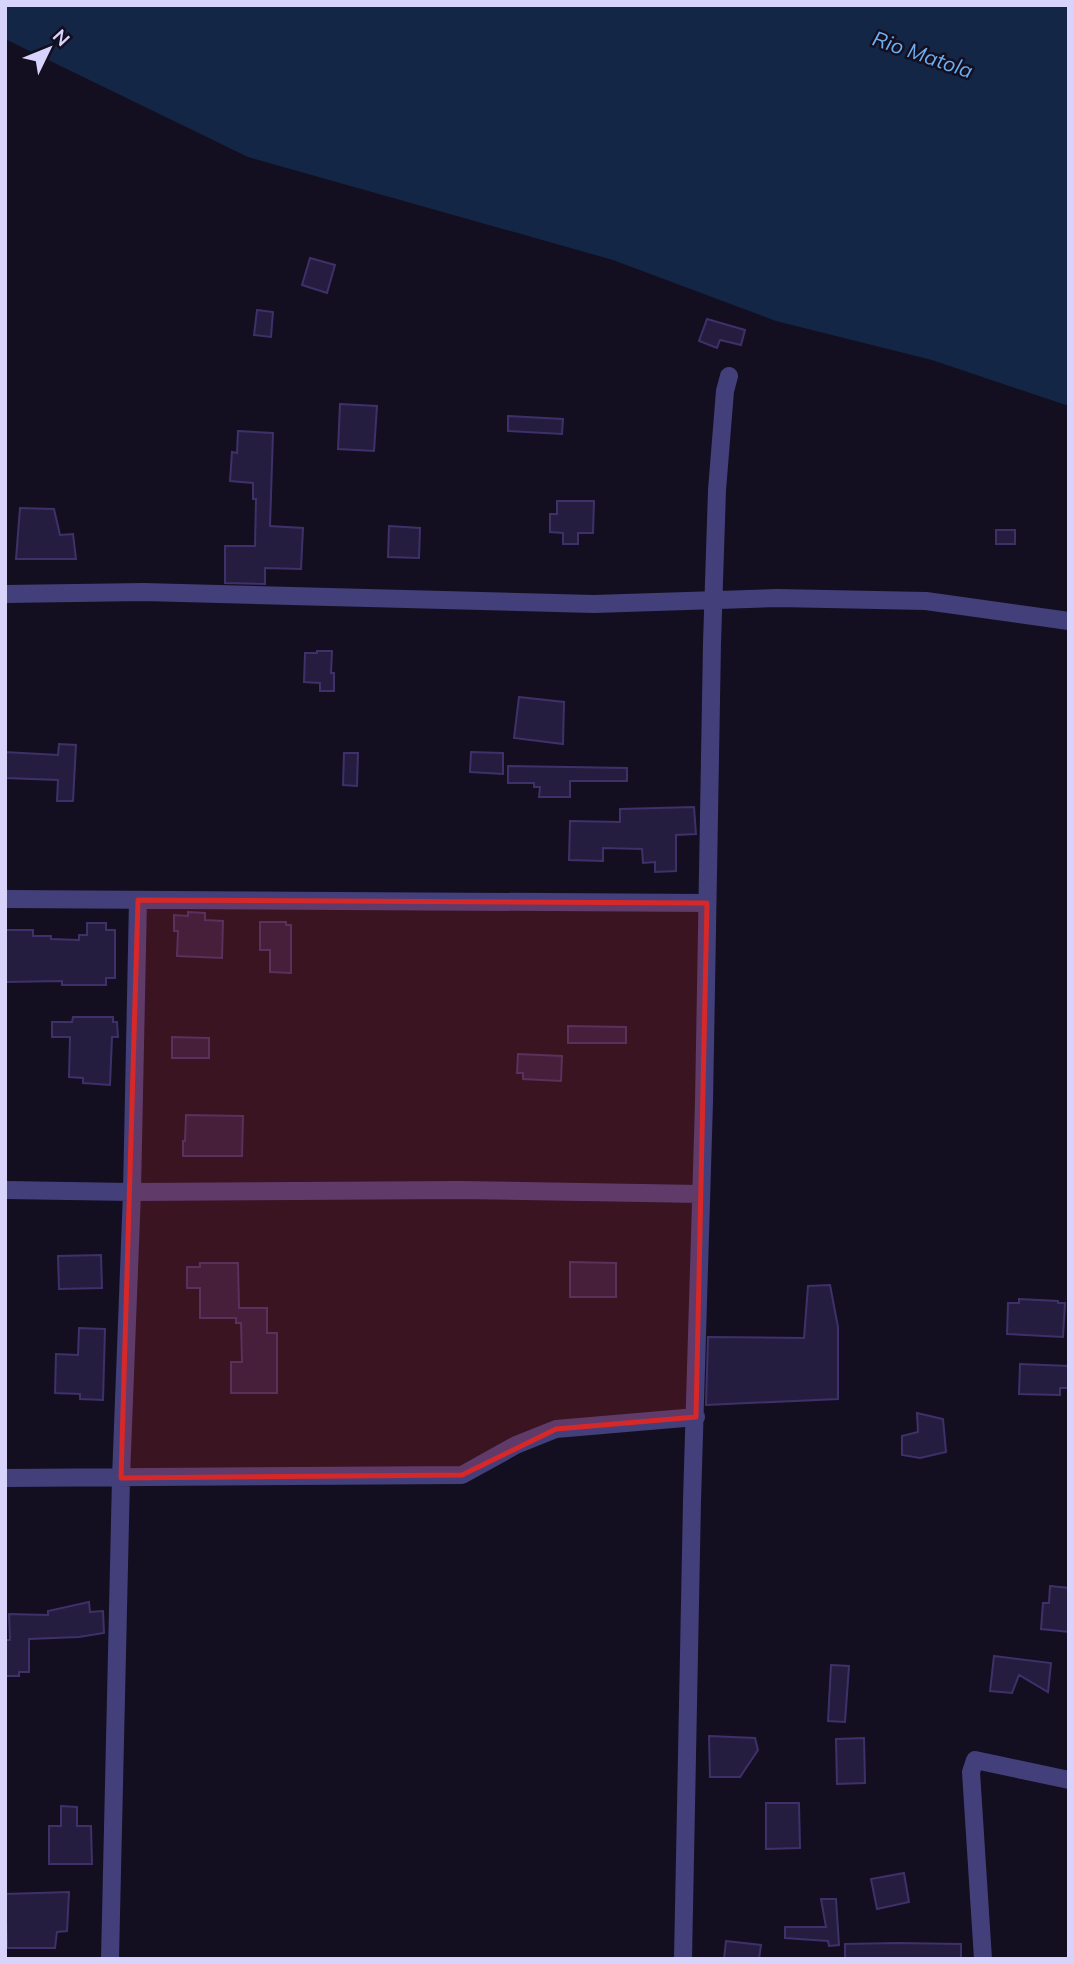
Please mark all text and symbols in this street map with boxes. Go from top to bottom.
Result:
north arrow [14,14,84,84]
text: N [48,24,75,51]
water label: Rio Matola [869,25,977,83]

